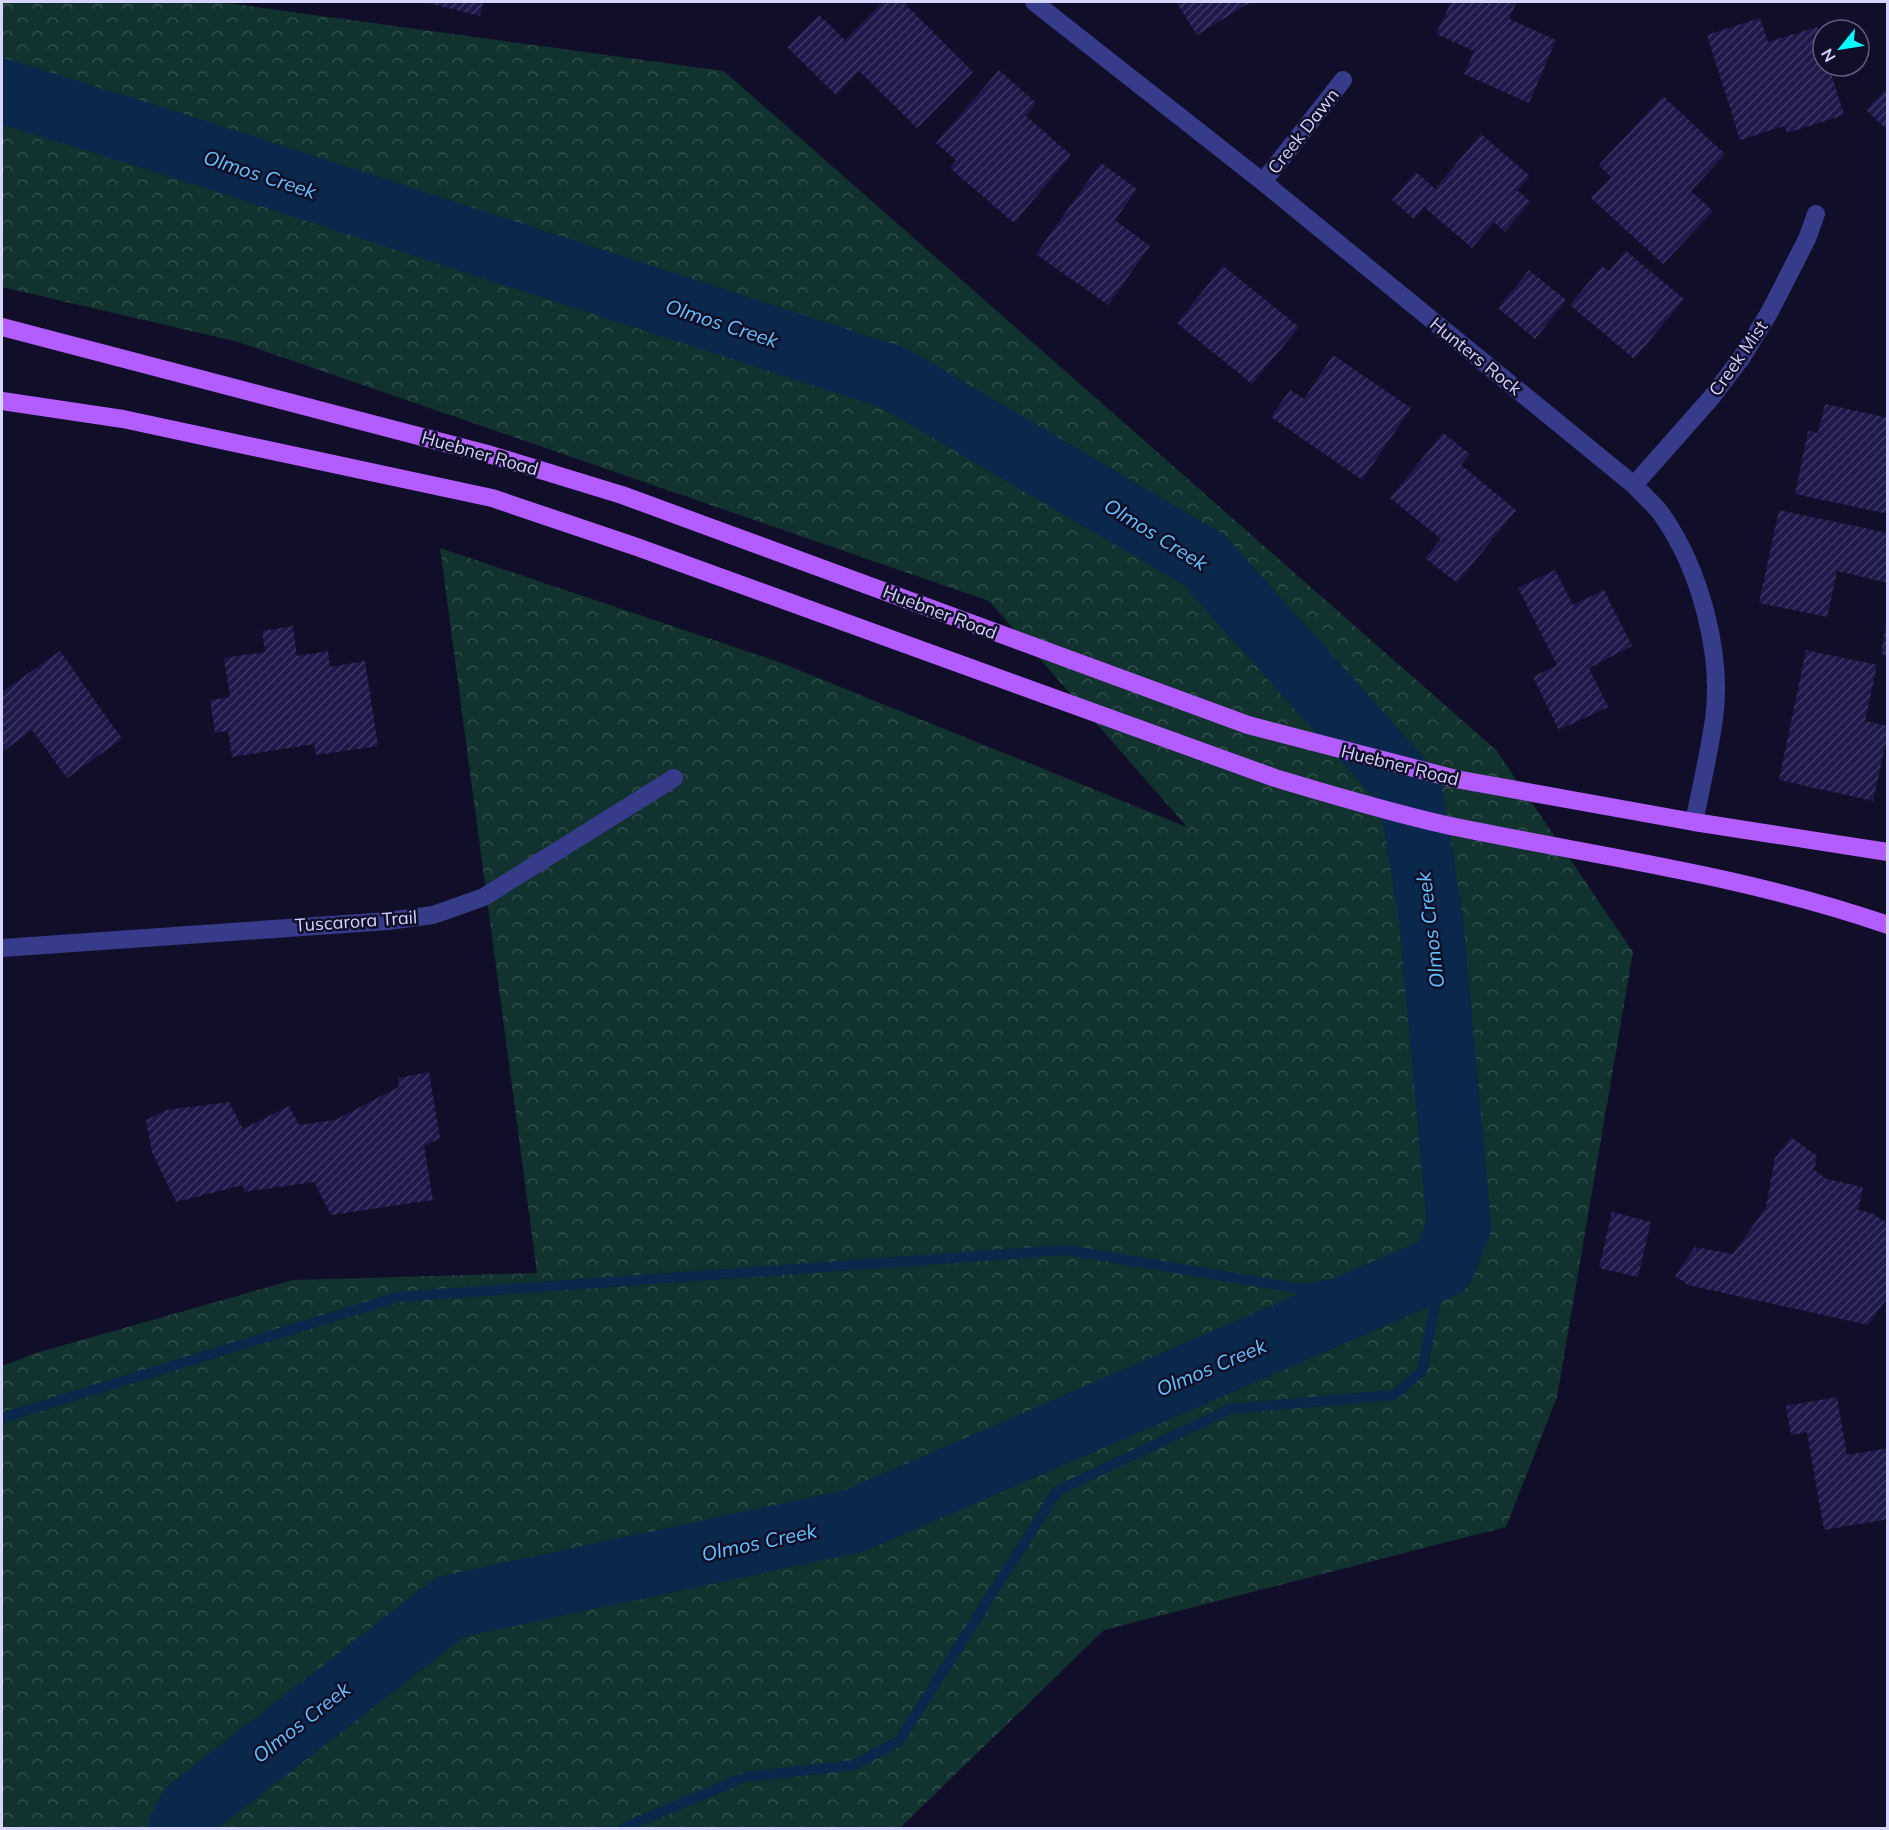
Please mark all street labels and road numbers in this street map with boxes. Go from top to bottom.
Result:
street label: Creek Dawn [1262,83,1344,179]
street label: Hunters Rock [1425,312,1527,400]
street label: Creek Mist [1704,316,1772,400]
street label: Huebner Road [419,425,541,481]
street label: Huebner Road [880,580,1000,644]
street label: Huebner Road [1339,739,1461,791]
street label: Tuscarora Trail [294,905,418,937]

